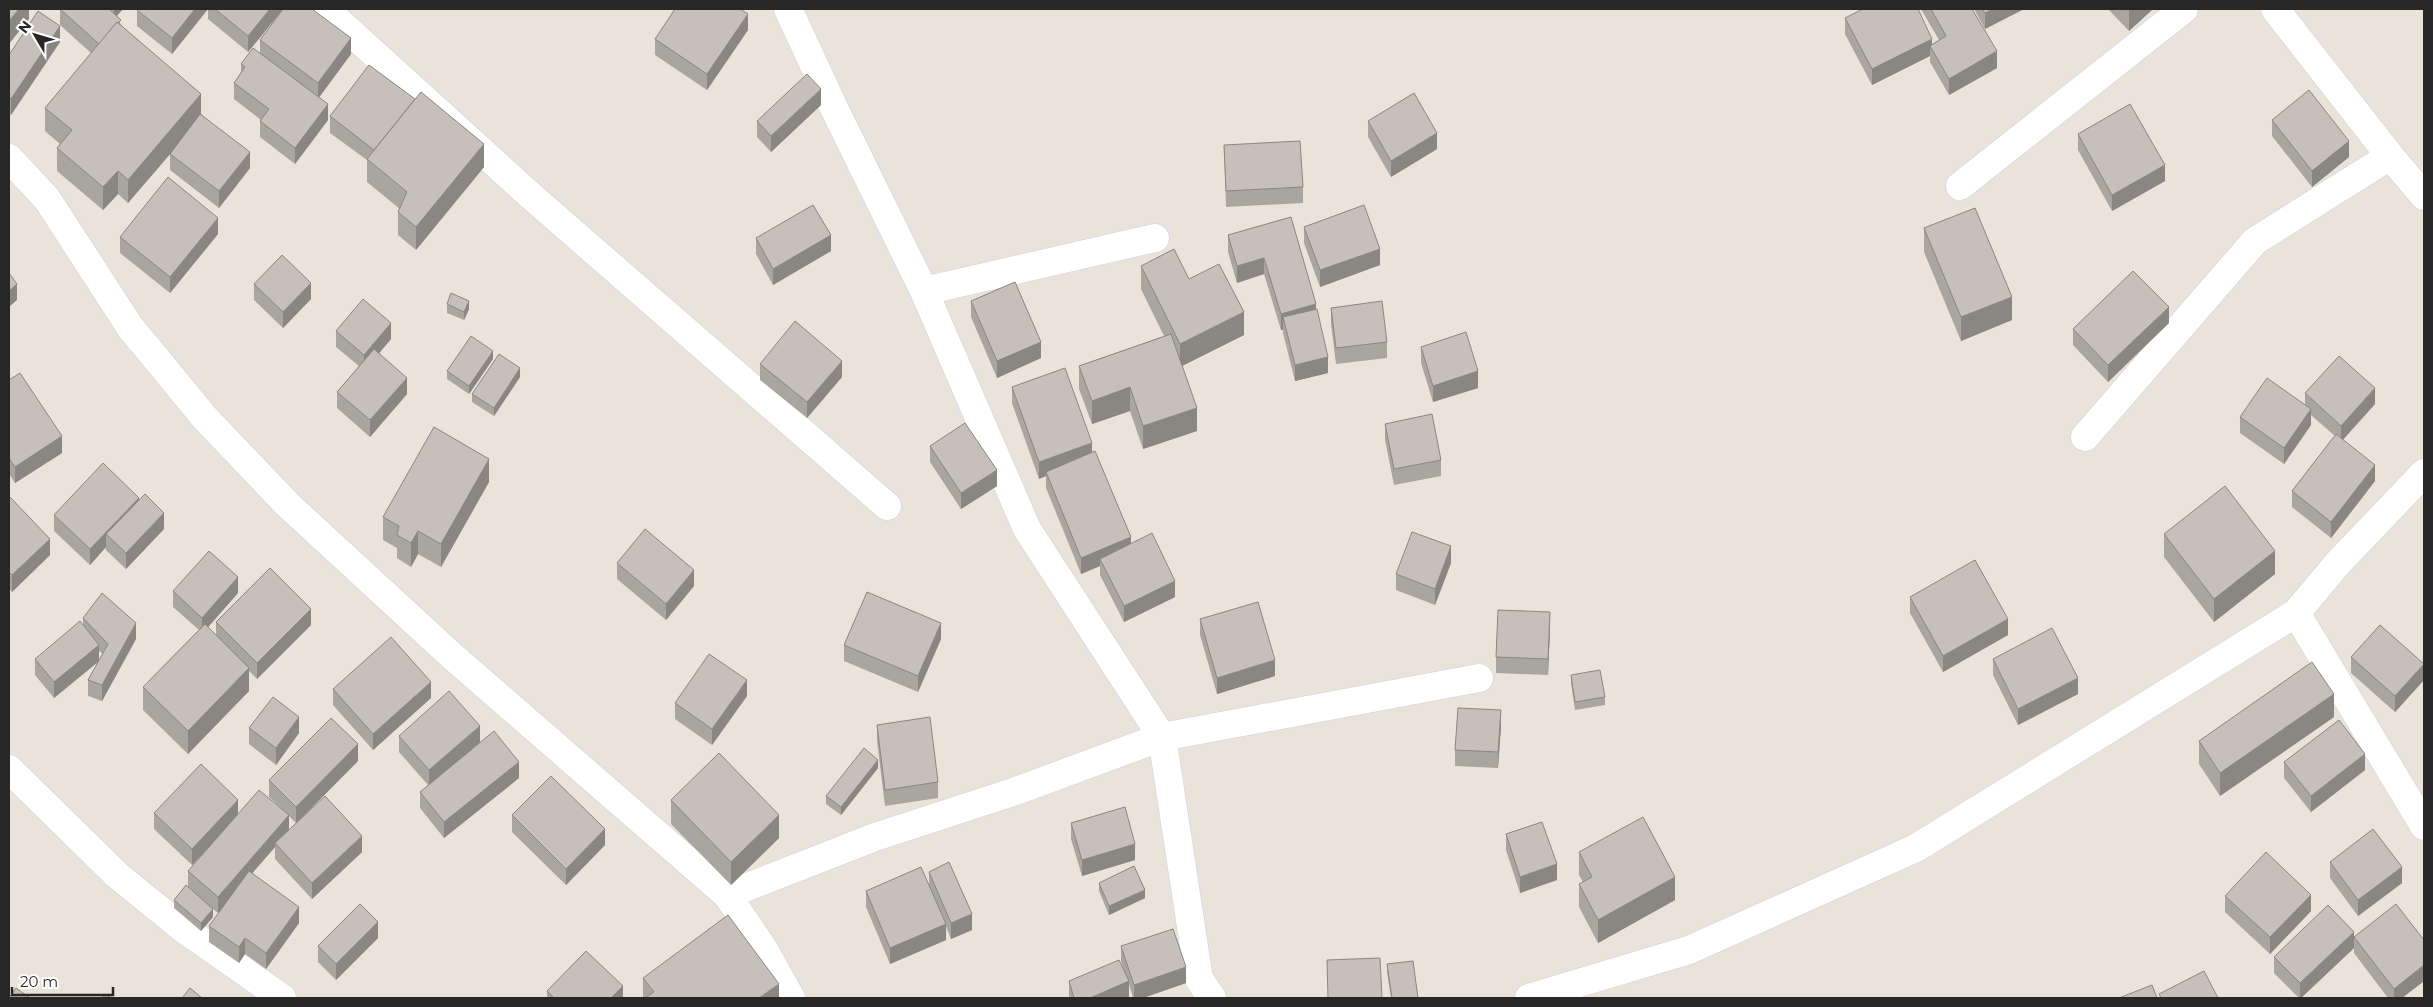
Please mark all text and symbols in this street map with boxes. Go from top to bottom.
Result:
north arrow [10,10,60,60]
text: N [14,17,35,37]
scale bar [12,964,114,996]
text: 20 m [20,972,58,991]

